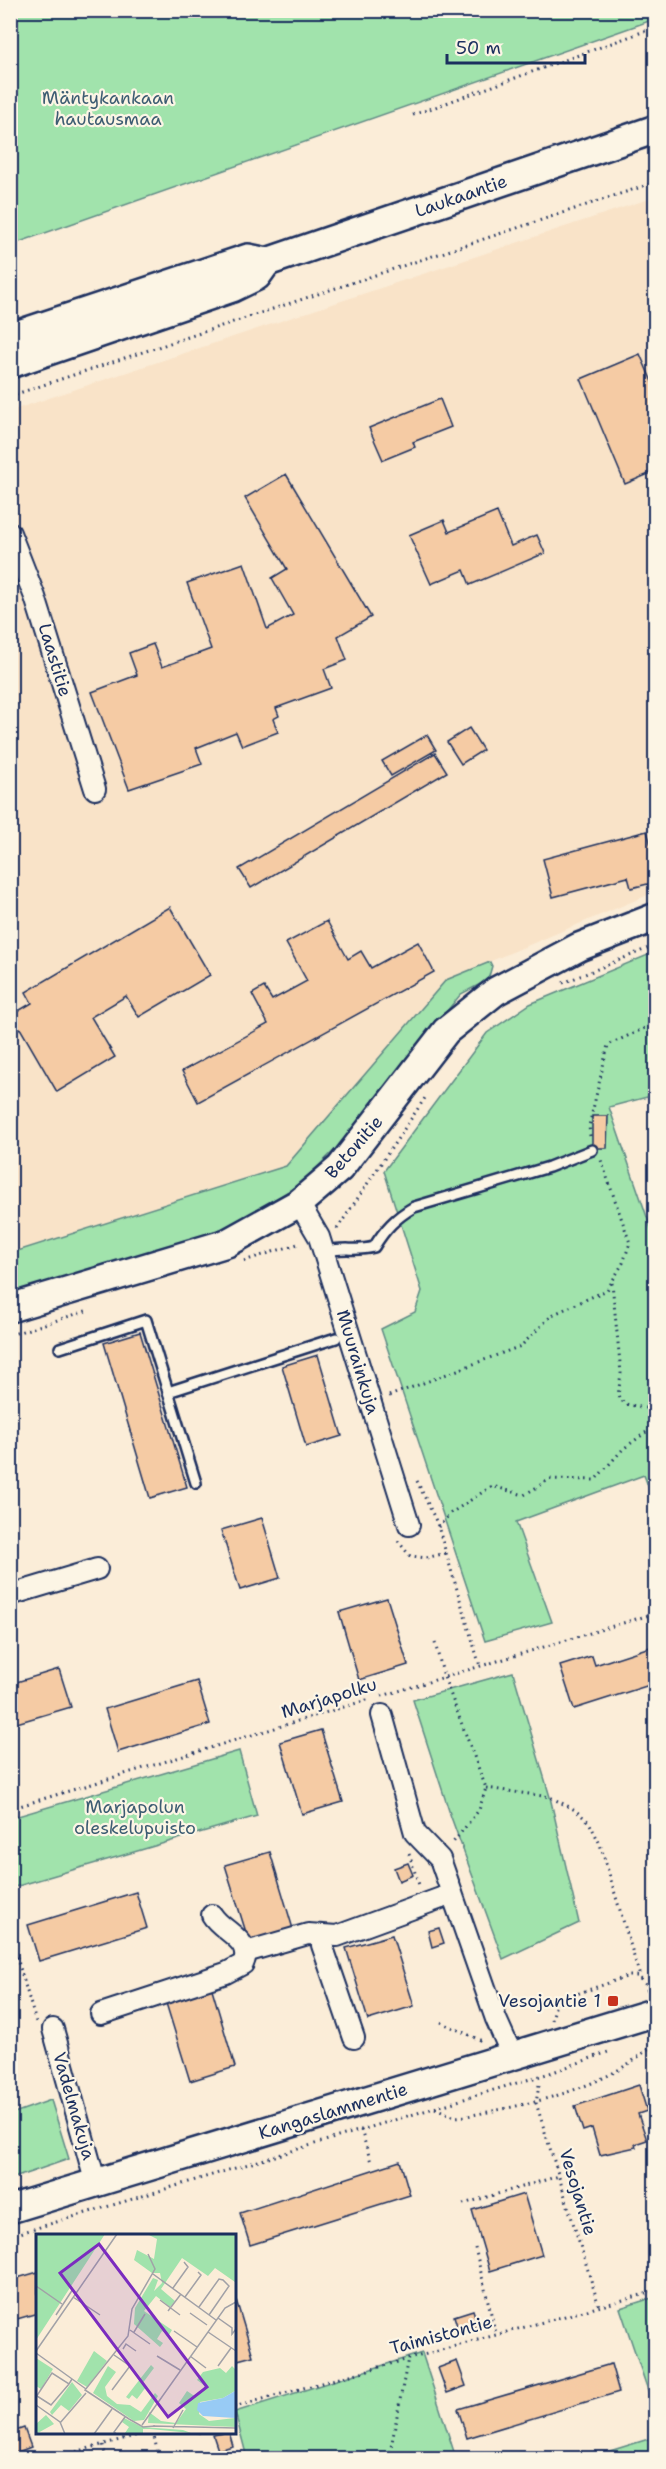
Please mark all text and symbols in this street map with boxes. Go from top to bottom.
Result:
scale bar [447,27,585,65]
text: 50 m [456,36,501,60]
park label: Mäntykankaan hautausmaa [42,86,174,131]
street label: Laukaantie [412,169,510,223]
street label: Laastitie [32,620,78,700]
street label: Betonitie [320,1110,388,1184]
street label: Muurainkuja [331,1307,385,1417]
street label: Marjapolku [278,1672,380,1724]
park label: Marjapolun oleskelupuisto [74,1795,196,1840]
place label: Vesojantie 1 [498,1989,601,2013]
marker: Vesojantie 1 [606,1994,620,2008]
street label: Vadelmakuja [47,2049,101,2163]
street label: Kangaslammentie [255,2077,411,2145]
street label: Vesojantie [553,2146,603,2238]
inset map [36,2234,236,2433]
street label: Taimistontie [387,2310,495,2360]

